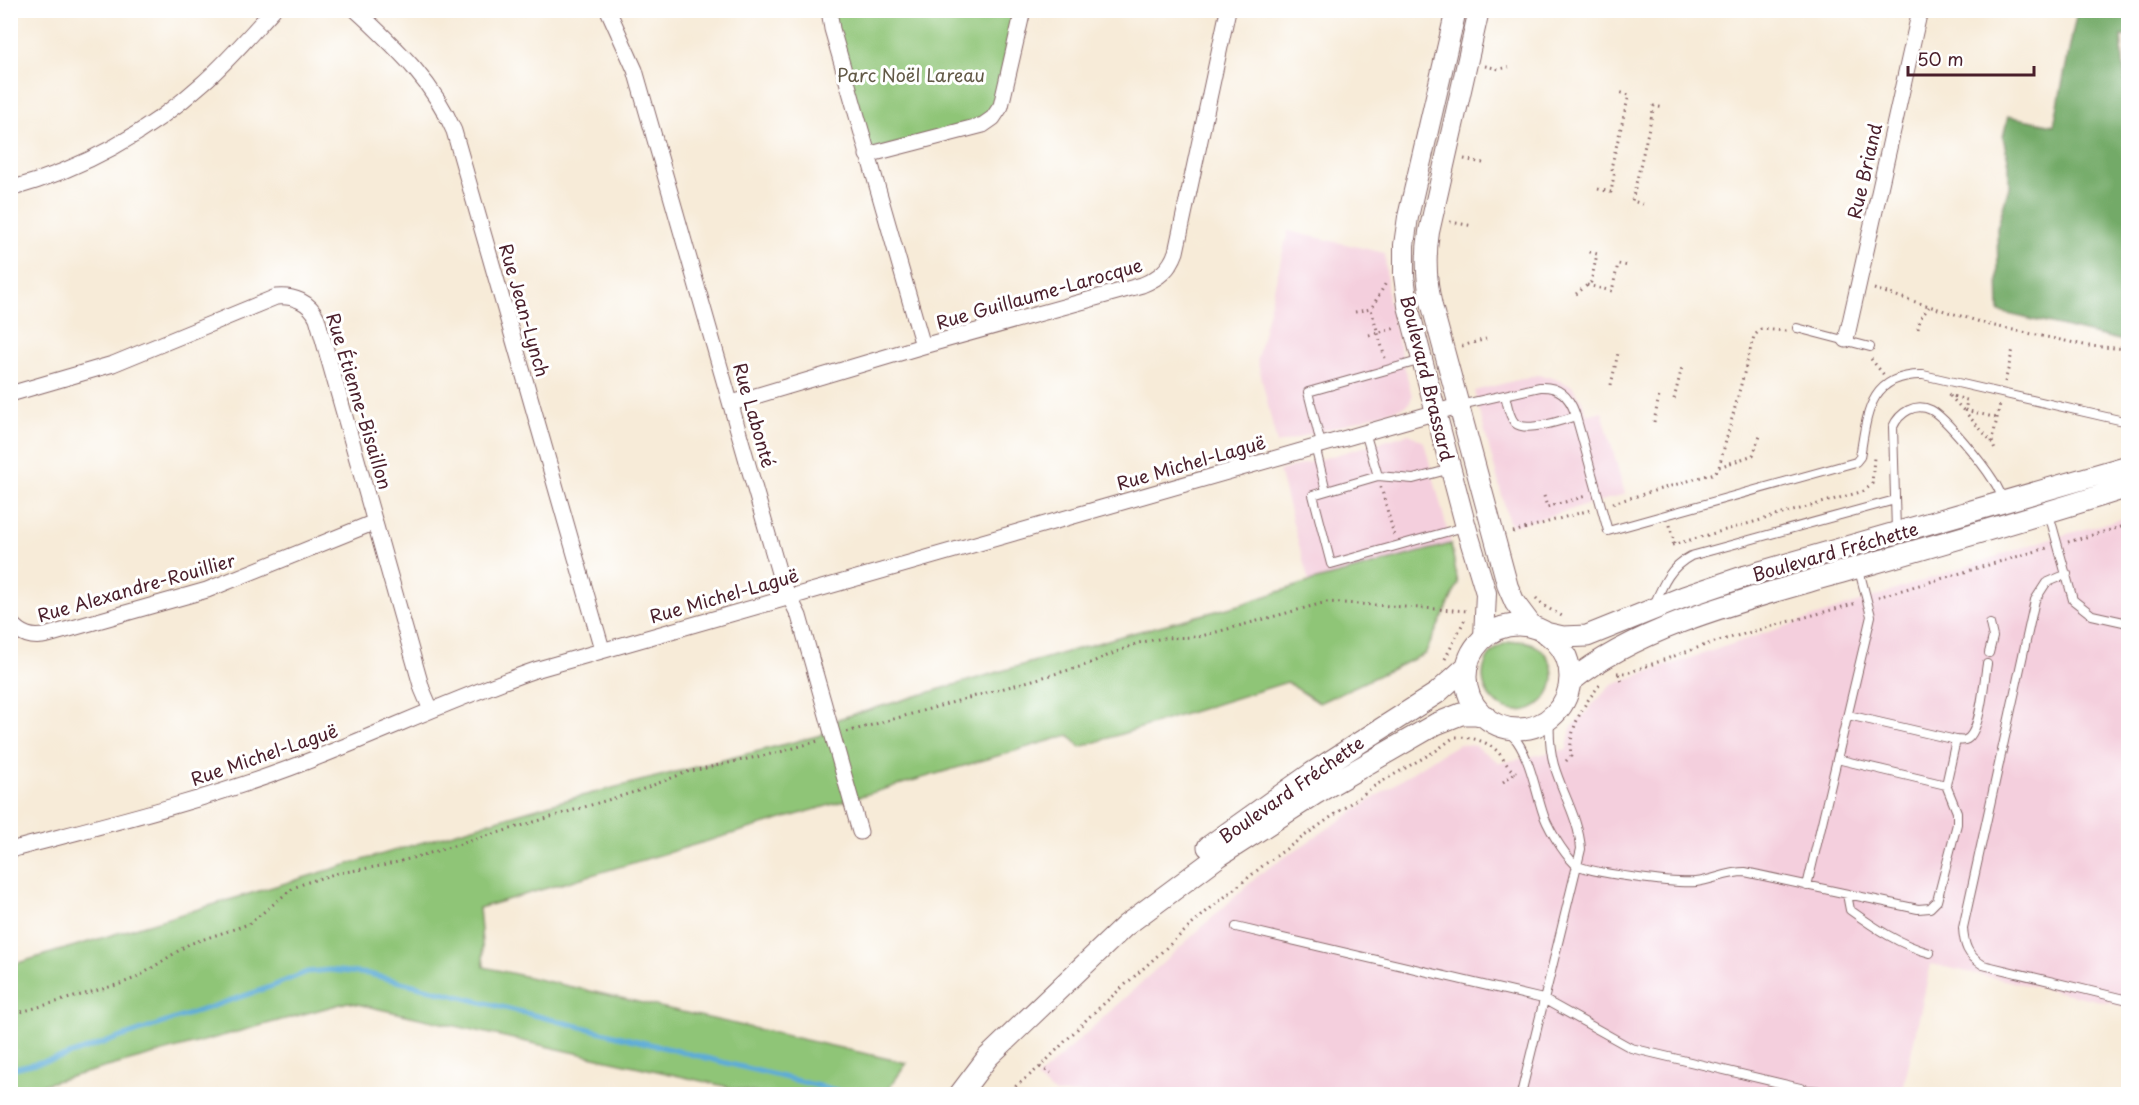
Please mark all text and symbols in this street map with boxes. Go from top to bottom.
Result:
scale bar [1908,39,2034,77]
text: 50 m [1917,45,1964,72]
park label: Parc Noël Lareau [837,61,985,88]
street label: Rue Briand [1840,121,1888,221]
street label: Rue Jean-Lynch [493,240,557,380]
street label: Rue Guillaume-Larocque [933,251,1145,335]
street label: Boulevard Brassard [1394,292,1462,464]
street label: Rue Étienne-Bisaillon [320,309,400,493]
street label: Rue Labonté [727,359,783,471]
street label: Rue Michel-Laguë [1113,428,1269,496]
street label: Boulevard Fréchette [1749,514,1921,588]
street label: Rue Alexandre-Rouillier [34,546,239,628]
street label: Rue Michel-Laguë [646,561,802,629]
street label: Rue Michel-Laguë [187,716,341,792]
street label: Boulevard Fréchette [1213,729,1369,849]

